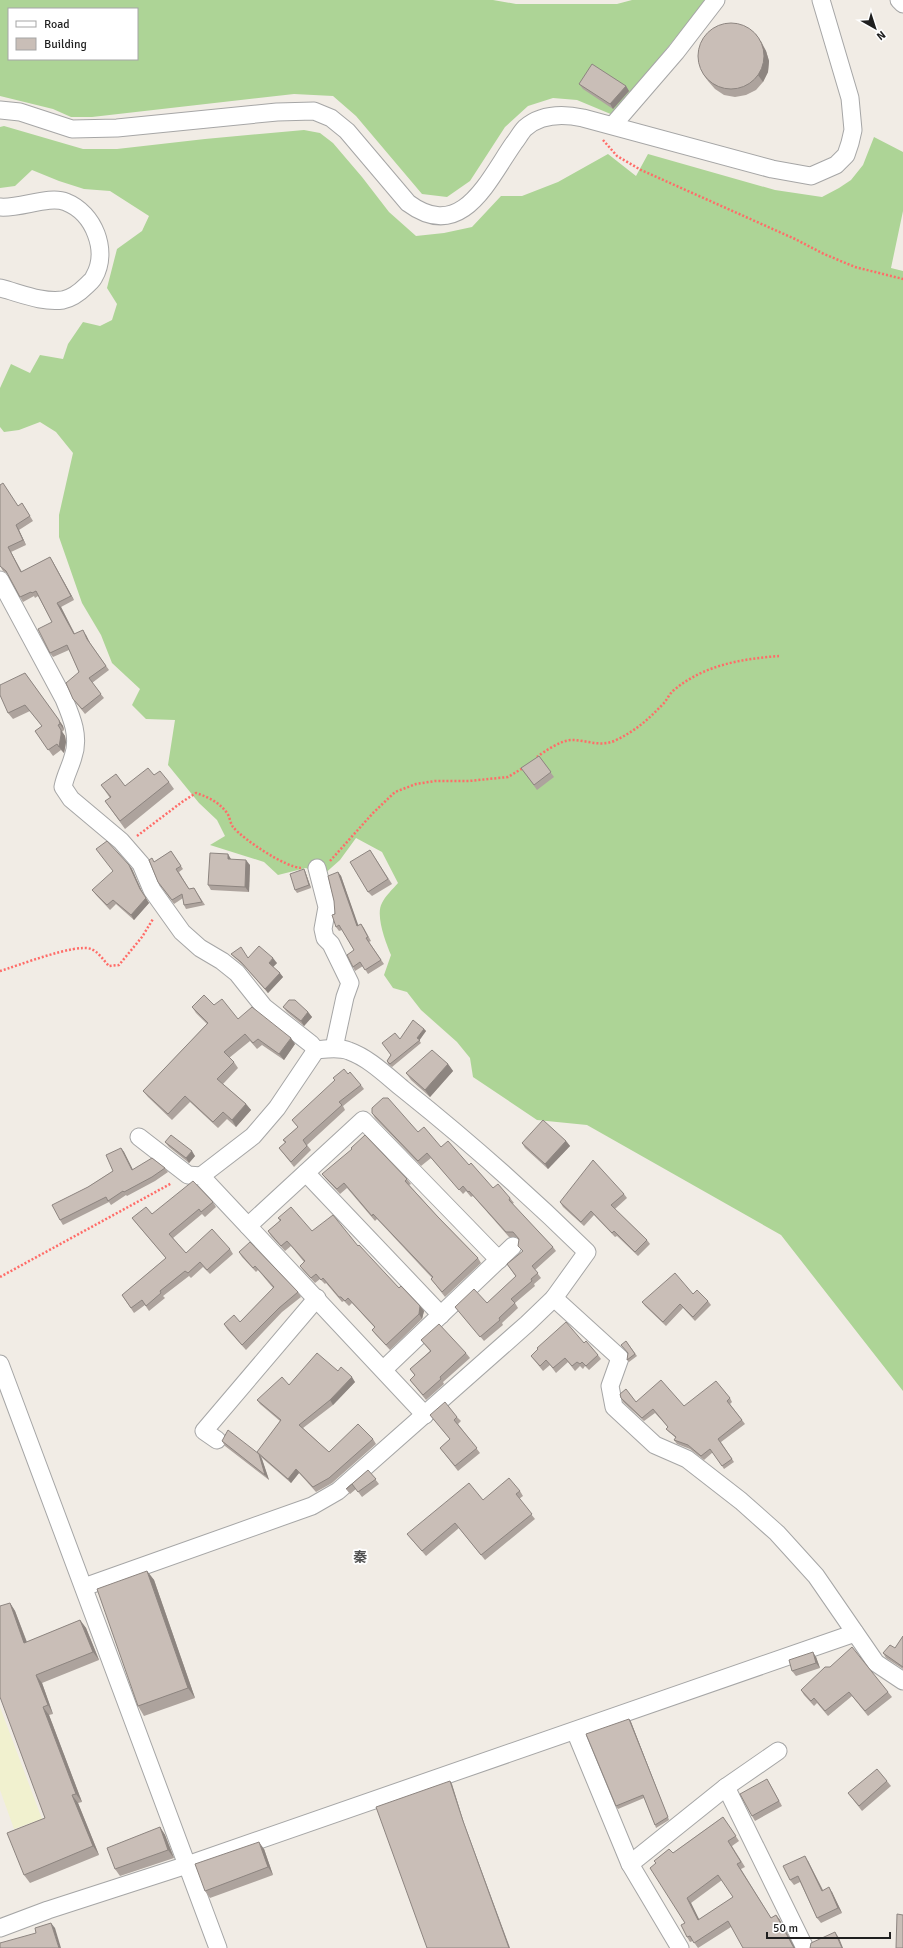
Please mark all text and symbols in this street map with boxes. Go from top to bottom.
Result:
legend [8,8,138,60]
north arrow [855,8,895,48]
text: Road [44,17,70,32]
text: N [874,28,888,43]
text: Building [44,37,87,52]
district label: 秦 [353,1549,367,1566]
scale bar [767,1914,890,1940]
text: 50 m [773,1921,798,1936]

